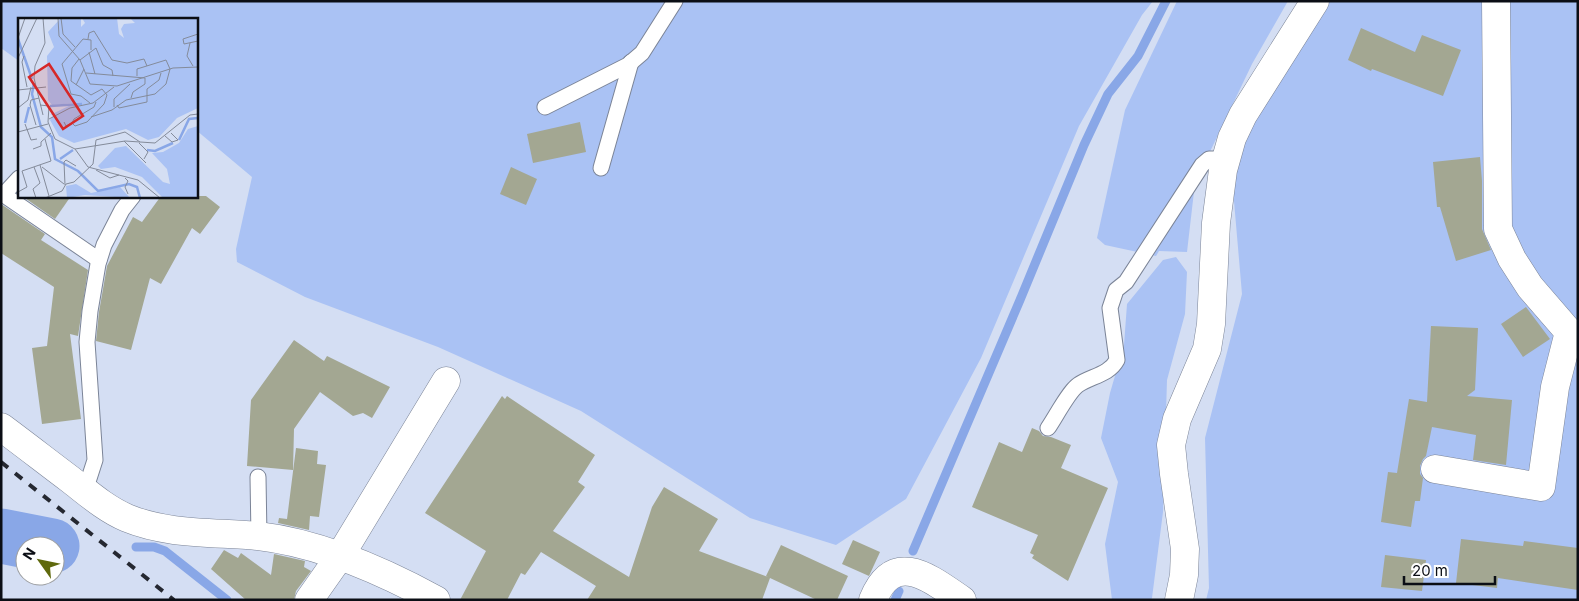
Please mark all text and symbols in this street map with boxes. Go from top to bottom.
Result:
inset map [18,18,198,198]
north arrow [15,536,65,586]
text: N [19,545,39,563]
scale bar [1404,554,1495,586]
text: 20 m [1412,561,1448,580]

